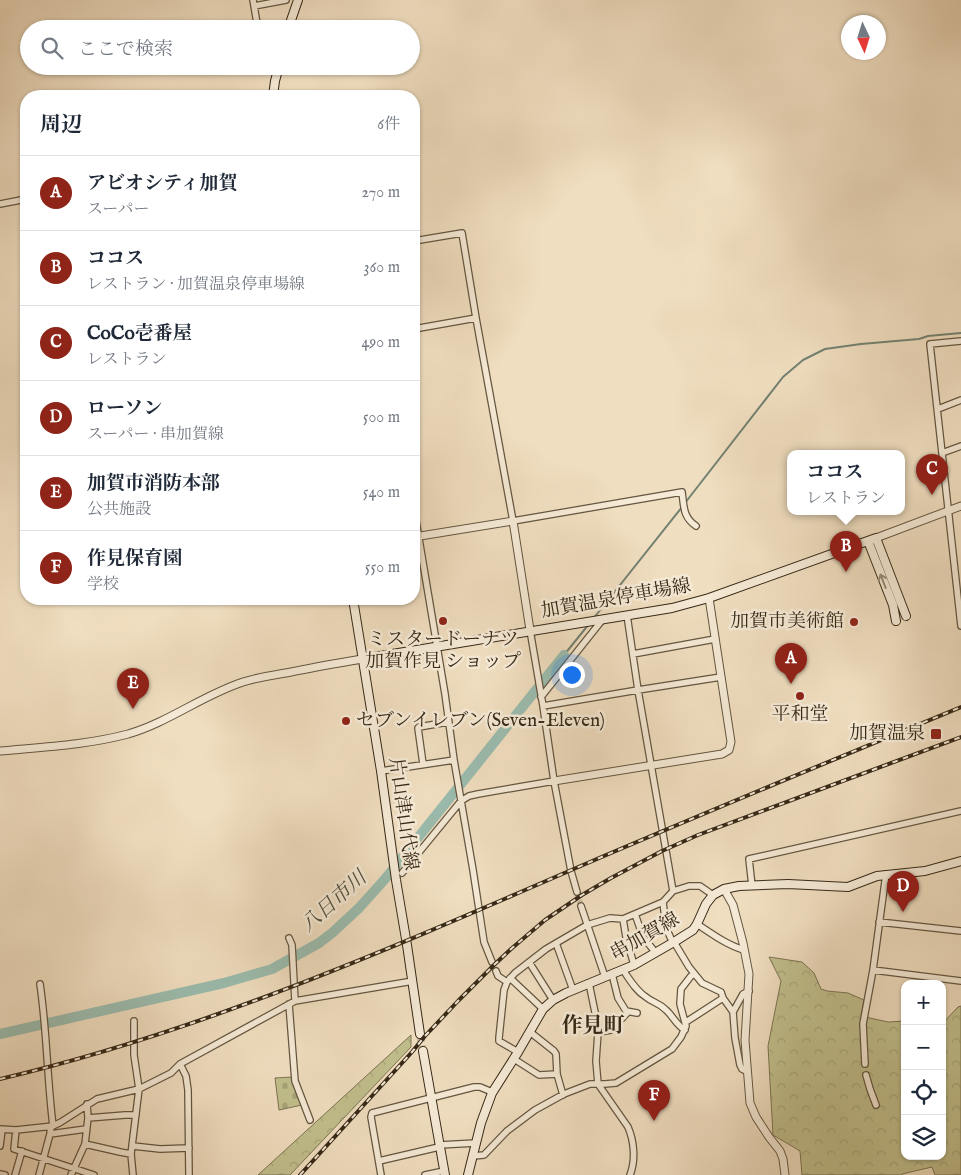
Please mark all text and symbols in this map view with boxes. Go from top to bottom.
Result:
north arrow [841,15,886,60]
search box [20,20,420,75]
icon: search [38,34,66,62]
text: ここで検索 [78,38,173,62]
text: 周辺 [40,112,82,139]
text: 6件 [377,115,400,135]
text: アビオシティ加賀 [87,172,237,196]
text: A [51,183,61,203]
text: 270 m [361,183,400,203]
text: スーパー [87,200,149,220]
text: ココス [87,247,144,271]
text: B [51,258,61,278]
text: 360 m [364,258,400,278]
text: レストラン · 加賀温泉停車場線 [87,275,305,295]
text: CoCo壱番屋 [87,322,192,346]
text: C [50,333,62,353]
text: 490 m [361,333,400,353]
text: レストラン [87,350,167,370]
text: ローソン [87,397,162,421]
text: D [50,408,62,428]
text: 500 m [363,408,400,428]
text: スーパー · 串加賀線 [87,425,224,445]
popup [787,450,905,515]
pin: C [916,454,948,495]
text: ココス [806,461,863,485]
text: 加賀市消防本部 [87,472,220,496]
text: E [50,483,62,503]
text: 540 m [363,483,400,503]
text: レストラン [806,489,886,509]
text: 公共施設 [87,500,151,520]
pin: B [830,531,862,572]
text: 作見保育園 [87,547,182,571]
text: F [51,558,61,578]
text: 550 m [365,558,400,578]
one-way arrow [878,573,887,589]
street label: 加賀温泉停車場線 [539,574,693,624]
text: 学校 [87,575,119,595]
place label: 加賀市美術館 [730,610,844,634]
marker: ミスタードーナツ 加賀作見 ショップ [437,615,449,627]
marker: 加賀市美術館 [848,616,860,628]
place label: ミスタードーナツ 加賀作見 ショップ [365,628,521,674]
pin: A [775,643,807,684]
your location [559,662,585,688]
pin: E [117,668,149,709]
marker: 平和堂 [794,690,806,702]
place label: 平和堂 [771,703,829,727]
place label: セブンイレブン(Seven-Eleven) [356,709,605,733]
marker: セブンイレブン(Seven-Eleven) [340,715,352,727]
place label: 加賀温泉 [849,722,925,746]
marker: 加賀温泉 [929,727,943,741]
street label: 片山津山代線 [383,756,423,872]
water label: 八日市川 [296,865,374,938]
pin: D [887,871,919,912]
street label: 串加賀線 [606,908,684,966]
map controls [901,980,946,1160]
button: + [901,980,946,1025]
district label: 作見町 [562,1013,625,1040]
button: − [901,1025,946,1070]
button: locate [901,1070,946,1115]
pin: F [638,1080,670,1121]
button: layers [901,1115,946,1160]

